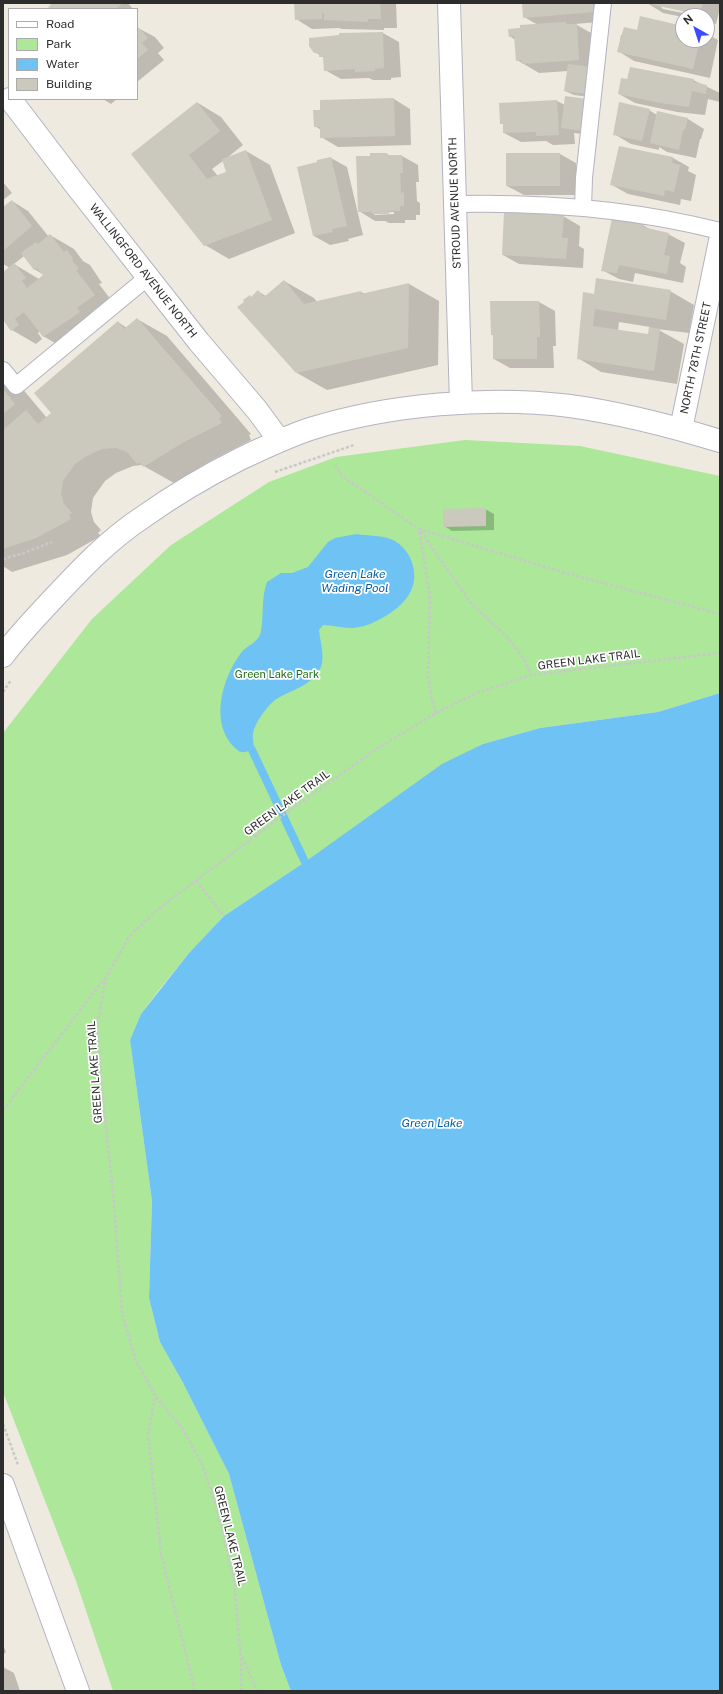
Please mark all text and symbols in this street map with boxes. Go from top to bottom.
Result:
legend [8,8,138,100]
north arrow [675,8,715,48]
text: N [681,12,695,27]
text: Road [46,17,74,31]
text: Park [46,37,72,51]
text: Water [46,57,79,71]
text: Building [46,77,92,91]
street label: STROUD AVENUE NORTH [446,137,464,269]
street label: WALLINGFORD AVENUE NORTH [87,201,199,341]
street label: NORTH 78TH STREET [678,301,714,415]
water label: Green Lake Wading Pool [321,567,389,595]
street label: GREEN LAKE TRAIL [537,647,641,673]
park label: Green Lake Park [235,668,319,682]
street label: GREEN LAKE TRAIL [242,767,332,839]
street label: GREEN LAKE TRAIL [85,1020,105,1124]
water label: Green Lake [401,1116,463,1130]
street label: GREEN LAKE TRAIL [211,1484,249,1588]

